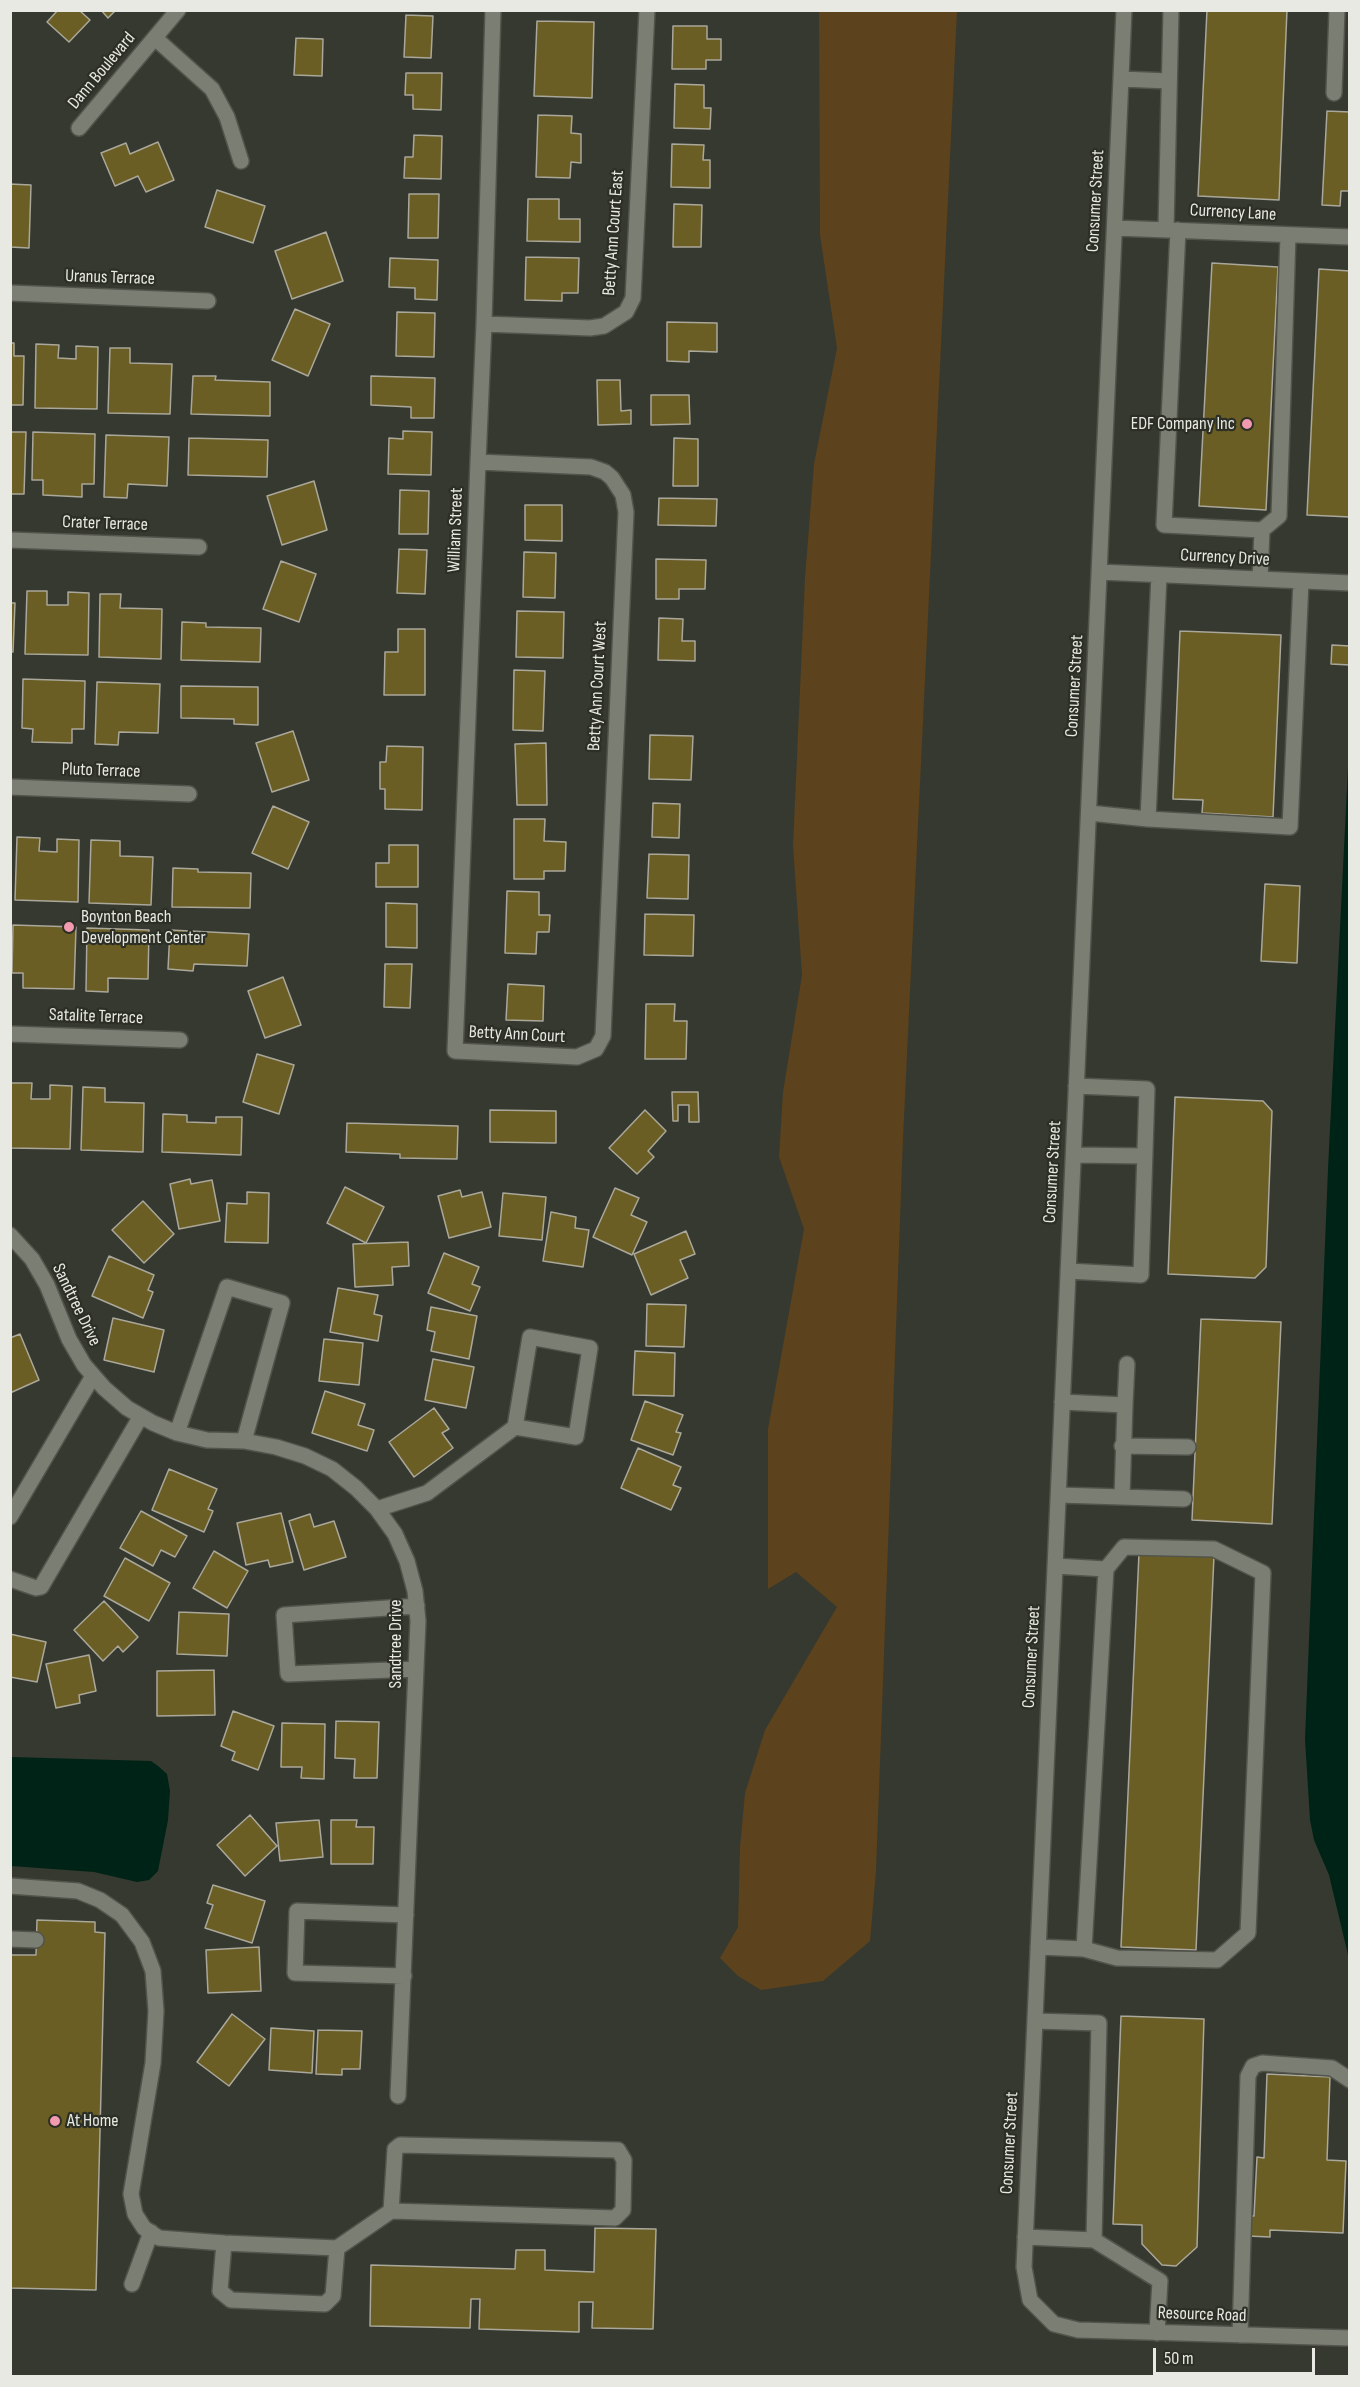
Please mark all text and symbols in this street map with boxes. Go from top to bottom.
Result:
street label: Dann Boulevard [64,28,140,114]
street label: Consumer Street [1083,149,1109,253]
street label: Betty Ann Court East [599,170,629,296]
street label: Currency Lane [1189,200,1277,226]
street label: Uranus Terrace [65,266,155,290]
place label: EDF Company Inc [1131,413,1235,435]
marker: EDF Company Inc [1240,417,1254,431]
street label: William Street [444,487,468,573]
street label: Crater Terrace [62,512,148,536]
street label: Currency Drive [1180,545,1270,571]
street label: Betty Ann Court West [584,620,612,752]
street label: Consumer Street [1062,634,1088,738]
street label: Pluto Terrace [61,759,141,783]
place label: Boynton Beach Development Center [81,906,206,948]
marker: Boynton Beach Development Center [62,920,76,934]
street label: Satalite Terrace [49,1005,143,1029]
street label: Betty Ann Court [468,1022,566,1048]
street label: Consumer Street [1040,1120,1066,1224]
street label: Sandtree Drive [47,1260,105,1350]
street label: Sandtree Drive [385,1600,407,1688]
street label: Consumer Street [1019,1605,1045,1709]
street label: Consumer Street [997,2091,1023,2195]
place label: At Home [67,2110,118,2132]
marker: At Home [48,2114,62,2128]
street label: Resource Road [1157,2303,1247,2327]
scale bar [1156,2336,1318,2374]
text: 50 m [1164,2348,1194,2369]

